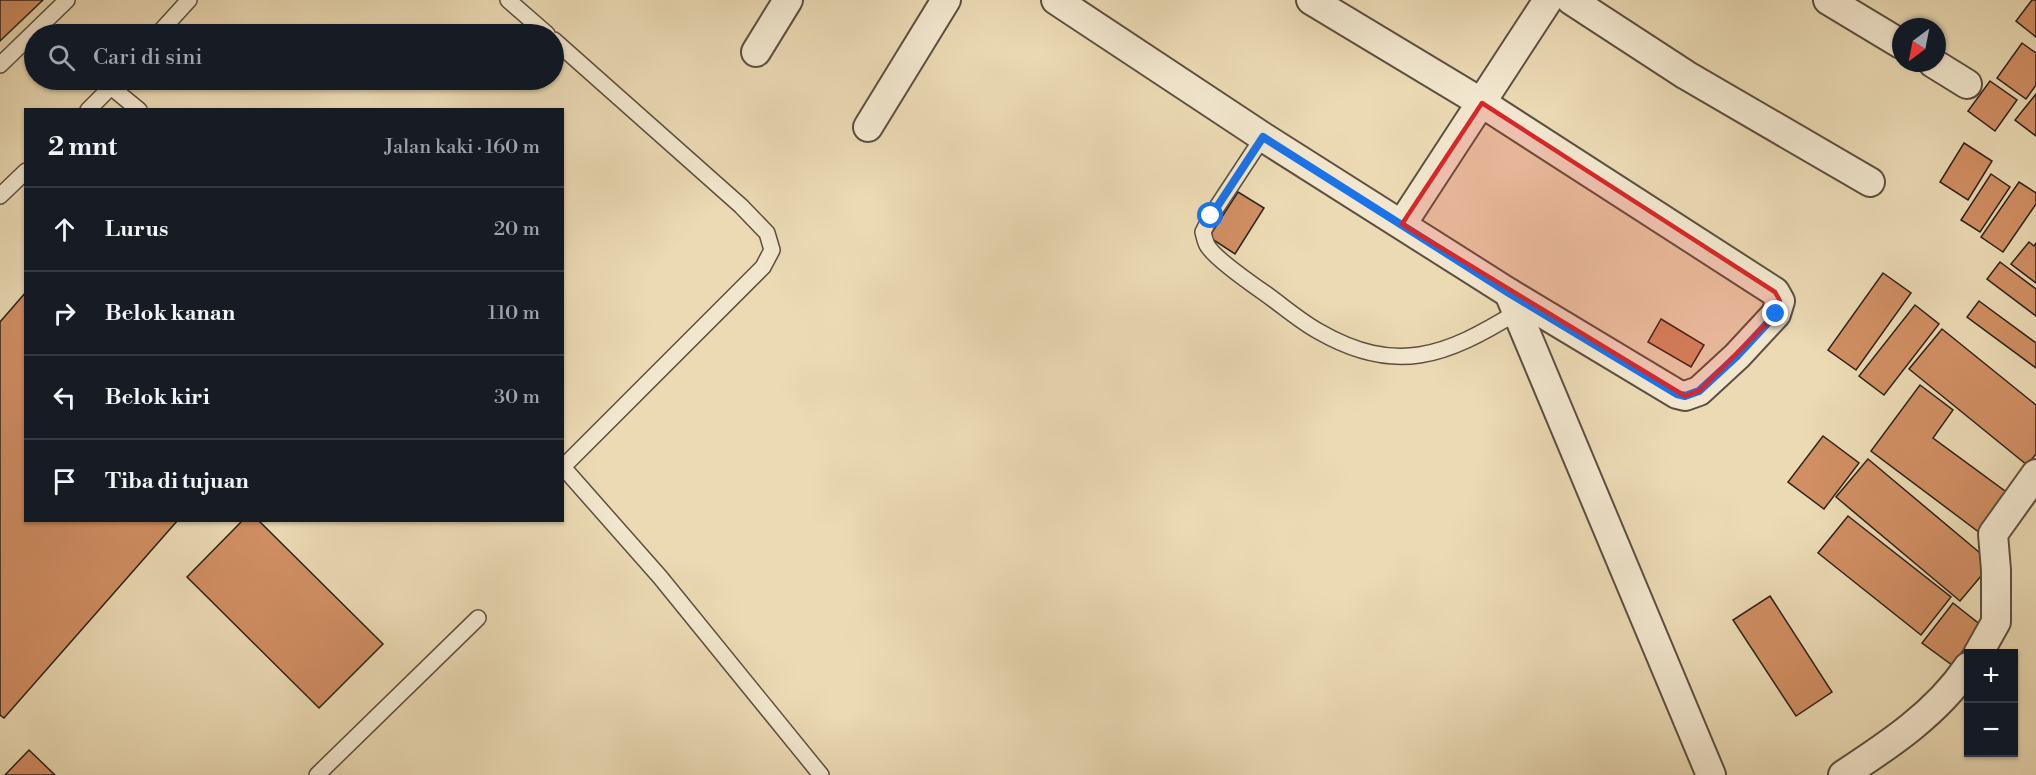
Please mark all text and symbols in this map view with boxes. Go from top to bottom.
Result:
north arrow [1892,18,1946,72]
search box [24,24,564,90]
icon: search [45,41,78,74]
text: Cari di sini [93,44,203,71]
text: 2 mnt [48,131,117,163]
text: Jalan kaki · 160 m [385,135,540,160]
route start [1197,202,1223,228]
icon: ahead [48,213,81,246]
text: Lurus [105,216,168,243]
text: 20 m [494,217,540,242]
icon: right [48,297,81,330]
text: Belok kanan [105,300,235,327]
route end [1762,300,1788,326]
text: 110 m [488,301,540,326]
icon: left [48,381,81,414]
text: Belok kiri [105,384,210,411]
text: 30 m [494,385,540,410]
icon: arrive [48,465,81,498]
text: Tiba di tujuan [105,468,249,495]
map controls [1964,649,2018,757]
button: + [1964,649,2018,703]
button: − [1964,703,2018,757]

